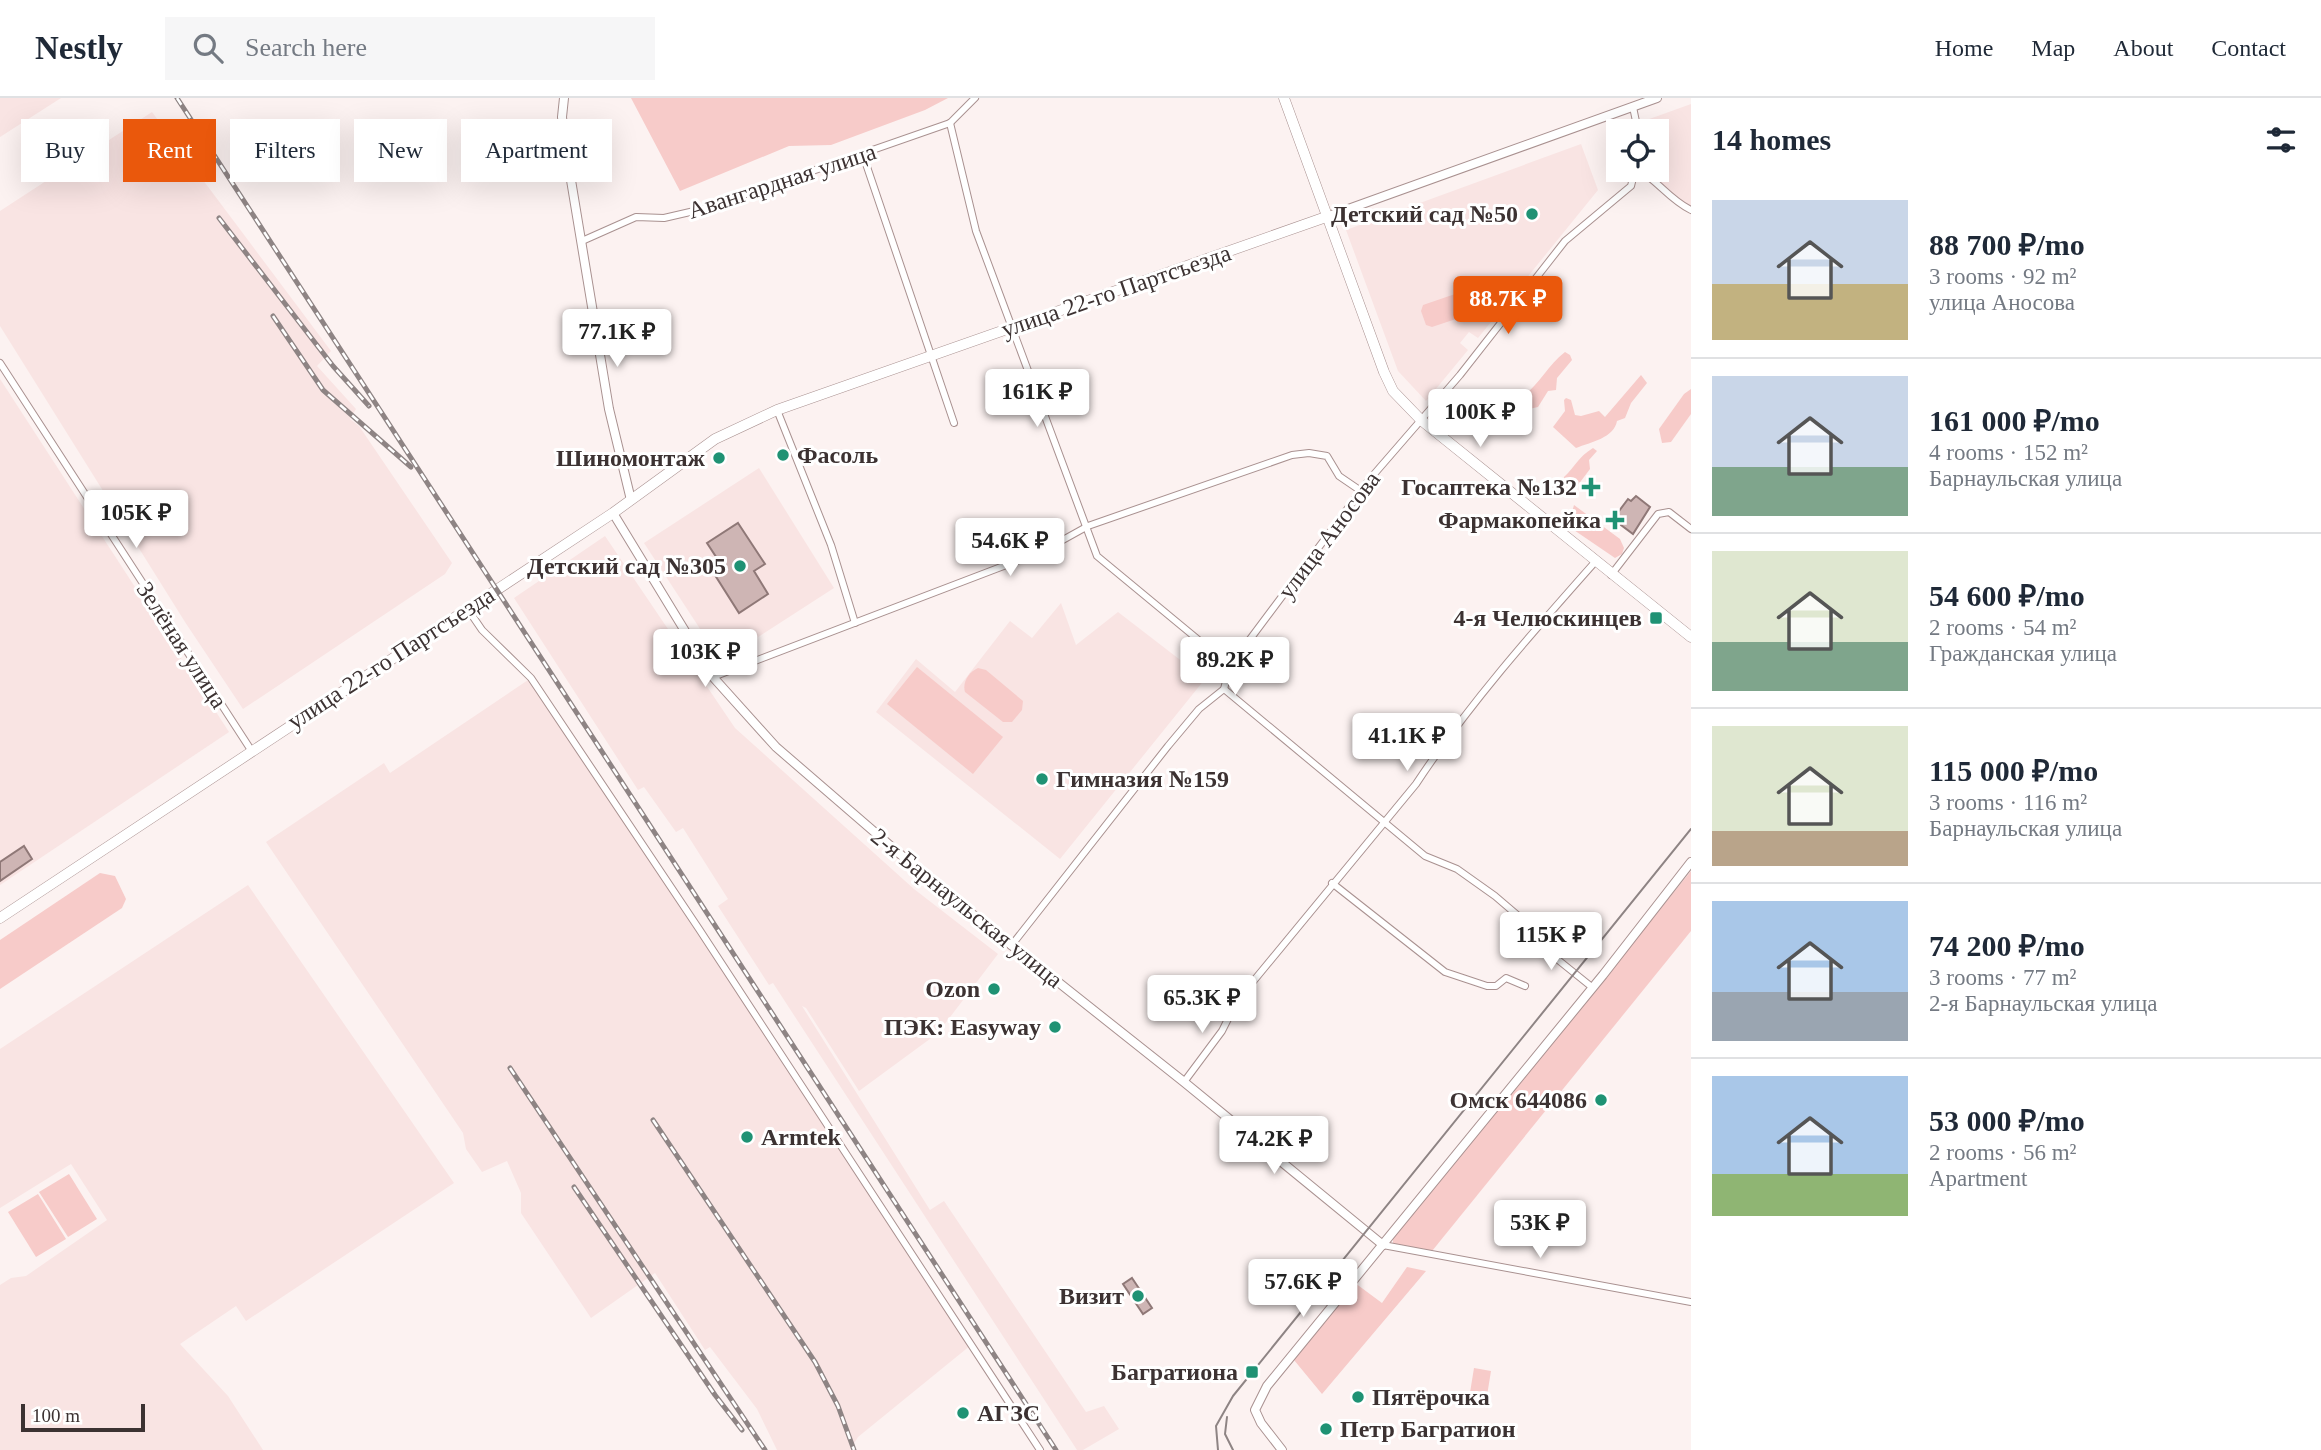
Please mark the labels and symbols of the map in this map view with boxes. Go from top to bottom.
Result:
street label: Авангардная улица [685,138,880,224]
place label: Детский сад №50 [1331,201,1518,227]
marker: Детский сад №50 [1524,206,1540,222]
street label: улица 22-го Партсъезда [998,239,1234,343]
pin: 88.7K ₽ [1443,276,1573,336]
pin: 77.1K ₽ [552,310,682,369]
pin: 161K ₽ [980,370,1094,429]
pin: 100K ₽ [1423,390,1537,449]
place label: Фасоль [797,442,878,468]
place label: Шиномонтаж [556,445,706,471]
marker: Фасоль [775,447,791,463]
marker: Шиномонтаж [711,450,727,466]
street label: улица Аносова [1273,466,1385,604]
place label: Госаптека №132 [1401,474,1577,500]
marker: Госаптека №132 [1583,479,1599,495]
pin: 105K ₽ [79,490,193,550]
place label: Фармакопейка [1438,507,1601,533]
marker: Фармакопейка [1607,512,1623,528]
pin: 54.6K ₽ [945,518,1075,578]
place label: Детский сад №305 [527,553,726,579]
marker: Детский сад №305 [732,558,748,574]
street label: Зелёная улица [132,577,233,713]
street label: улица 22-го Партсъезда [283,581,499,734]
place label: 4-я Челюскинцев [1453,605,1642,631]
marker: 4-я Челюскинцев [1648,610,1664,626]
pin: 103K ₽ [648,630,762,689]
pin: 89.2K ₽ [1170,638,1300,697]
pin: 41.1K ₽ [1342,714,1472,773]
place label: Гимназия №159 [1056,766,1229,792]
marker: Гимназия №159 [1034,771,1050,787]
street label: 2-я Барнаульская улица [866,823,1068,993]
pin: 115K ₽ [1494,912,1608,972]
place label: Ozon [925,976,980,1002]
pin: 65.3K ₽ [1137,976,1267,1035]
marker: Ozon [986,981,1002,997]
place label: ПЭК: Easyway [884,1014,1041,1040]
marker: ПЭК: Easyway [1047,1019,1063,1035]
place label: Омск 644086 [1450,1087,1587,1113]
marker: Омск 644086 [1593,1092,1609,1108]
pin: 74.2K ₽ [1209,1116,1339,1176]
place label: Armtek [761,1124,842,1150]
marker: Armtek [739,1129,755,1145]
pin: 53K ₽ [1491,1200,1589,1260]
pin: 57.6K ₽ [1238,1260,1368,1319]
place label: Визит [1059,1283,1124,1309]
marker: Визит [1130,1288,1146,1304]
place label: Багратиона [1111,1359,1238,1385]
marker: Багратиона [1244,1364,1260,1380]
place label: Пятёрочка [1372,1384,1490,1410]
marker: Пятёрочка [1350,1389,1366,1405]
place label: АГЗС [977,1400,1040,1426]
scale bar [21,1401,145,1433]
marker: АГЗС [955,1405,971,1421]
place label: Петр Багратион [1340,1416,1516,1442]
marker: Петр Багратион [1318,1421,1334,1437]

